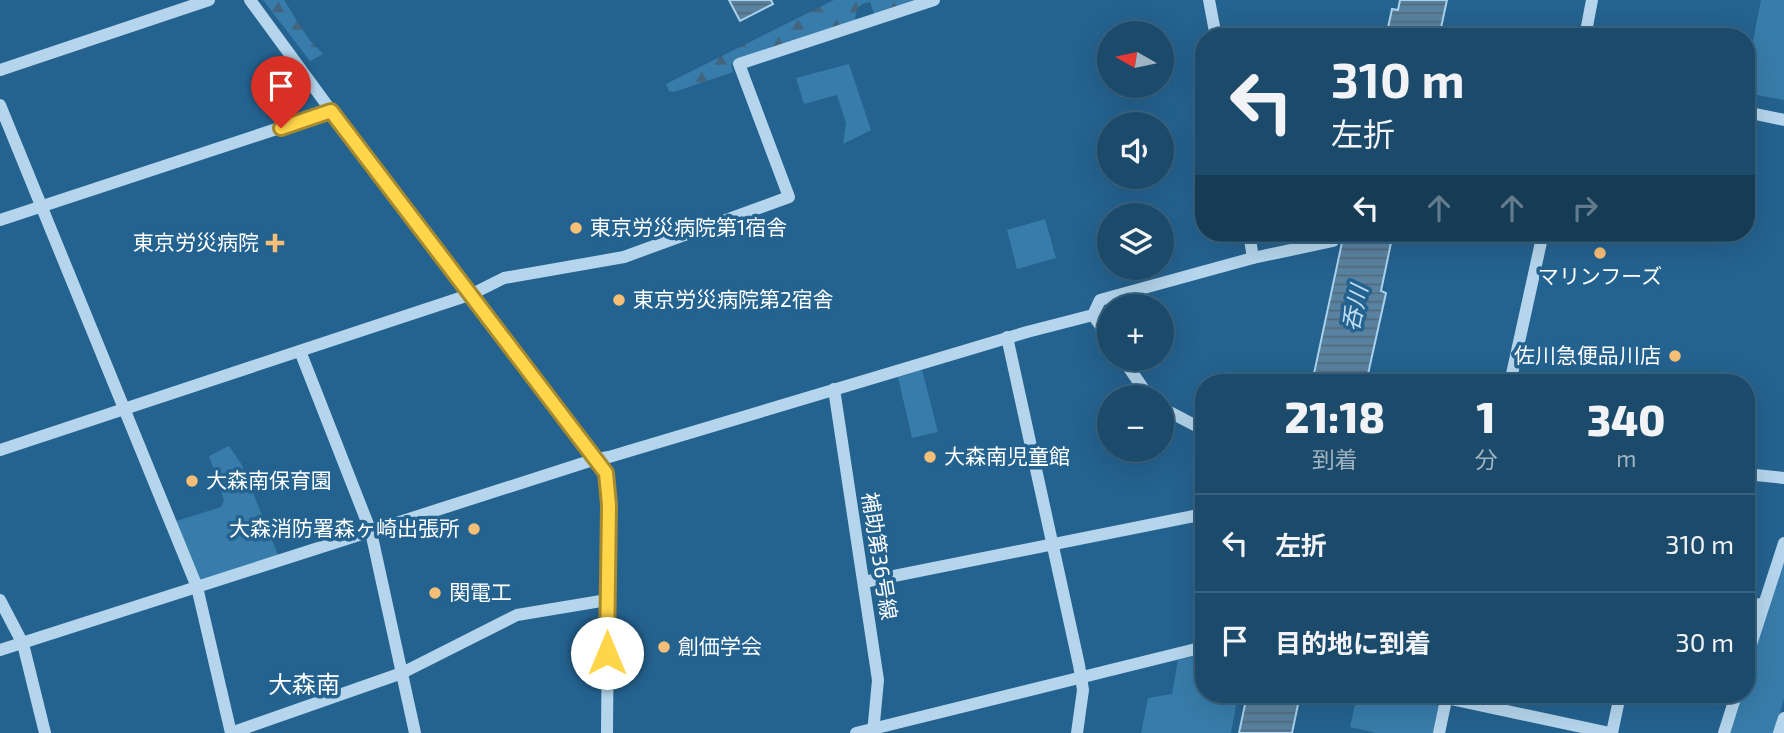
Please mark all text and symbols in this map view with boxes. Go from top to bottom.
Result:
north arrow [1097,21,1174,98]
map controls [1097,21,1174,462]
text: 310 m [1331,49,1465,108]
pin [251,56,311,128]
icon: left [1216,56,1307,147]
icon: arrive [262,67,300,105]
button: sound [1097,112,1174,189]
text: 左折 [1331,114,1395,152]
icon: left [1347,189,1385,227]
icon: ahead [1420,189,1458,227]
icon: ahead [1493,189,1531,227]
icon: right [1566,189,1604,227]
button: layers [1097,203,1174,280]
place label: 東京労災病院第1宿舎 [590,214,787,239]
marker: 東京労災病院第1宿舎 [568,220,584,236]
place label: 東京労災病院 [133,229,259,254]
marker: 東京労災病院 [265,233,285,253]
marker: マリンフーズ [1592,245,1608,261]
place label: マリンフーズ [1538,263,1662,288]
water label: 呑川 [1336,279,1373,333]
place label: 東京労災病院第2宿舎 [633,286,834,311]
marker: 東京労災病院第2宿舎 [611,292,627,308]
button: + [1097,294,1174,371]
place label: 佐川急便品川店 [1514,342,1661,367]
marker: 佐川急便品川店 [1667,348,1683,364]
button: − [1097,385,1174,462]
text: 21:18 [1285,391,1385,441]
text: 1 [1477,391,1495,441]
text: 340 [1587,394,1665,444]
place label: 大森南児童館 [944,443,1070,468]
text: m [1616,444,1636,472]
text: 到着 [1312,445,1358,473]
text: 分 [1475,445,1498,473]
marker: 大森南児童館 [922,449,938,465]
place label: 大森南保育園 [206,467,332,492]
marker: 大森南保育園 [184,473,200,489]
street label: 補助第36号線 [858,490,903,621]
place label: 大森消防署森ヶ崎出張所 [229,515,460,540]
marker: 大森消防署森ヶ崎出張所 [466,521,482,537]
icon: left [1216,524,1254,562]
text: 310 m [1665,528,1734,559]
text: 左折 [1275,529,1327,560]
place label: 関電工 [449,579,512,604]
marker: 関電工 [427,585,443,601]
position arrow [570,616,644,690]
icon: arrive [1216,622,1254,660]
text: 30 m [1675,626,1734,657]
text: 目的地に到着 [1275,627,1431,658]
place label: 創価学会 [678,633,762,658]
marker: 創価学会 [656,639,672,655]
district label: 大森南 [268,669,340,698]

